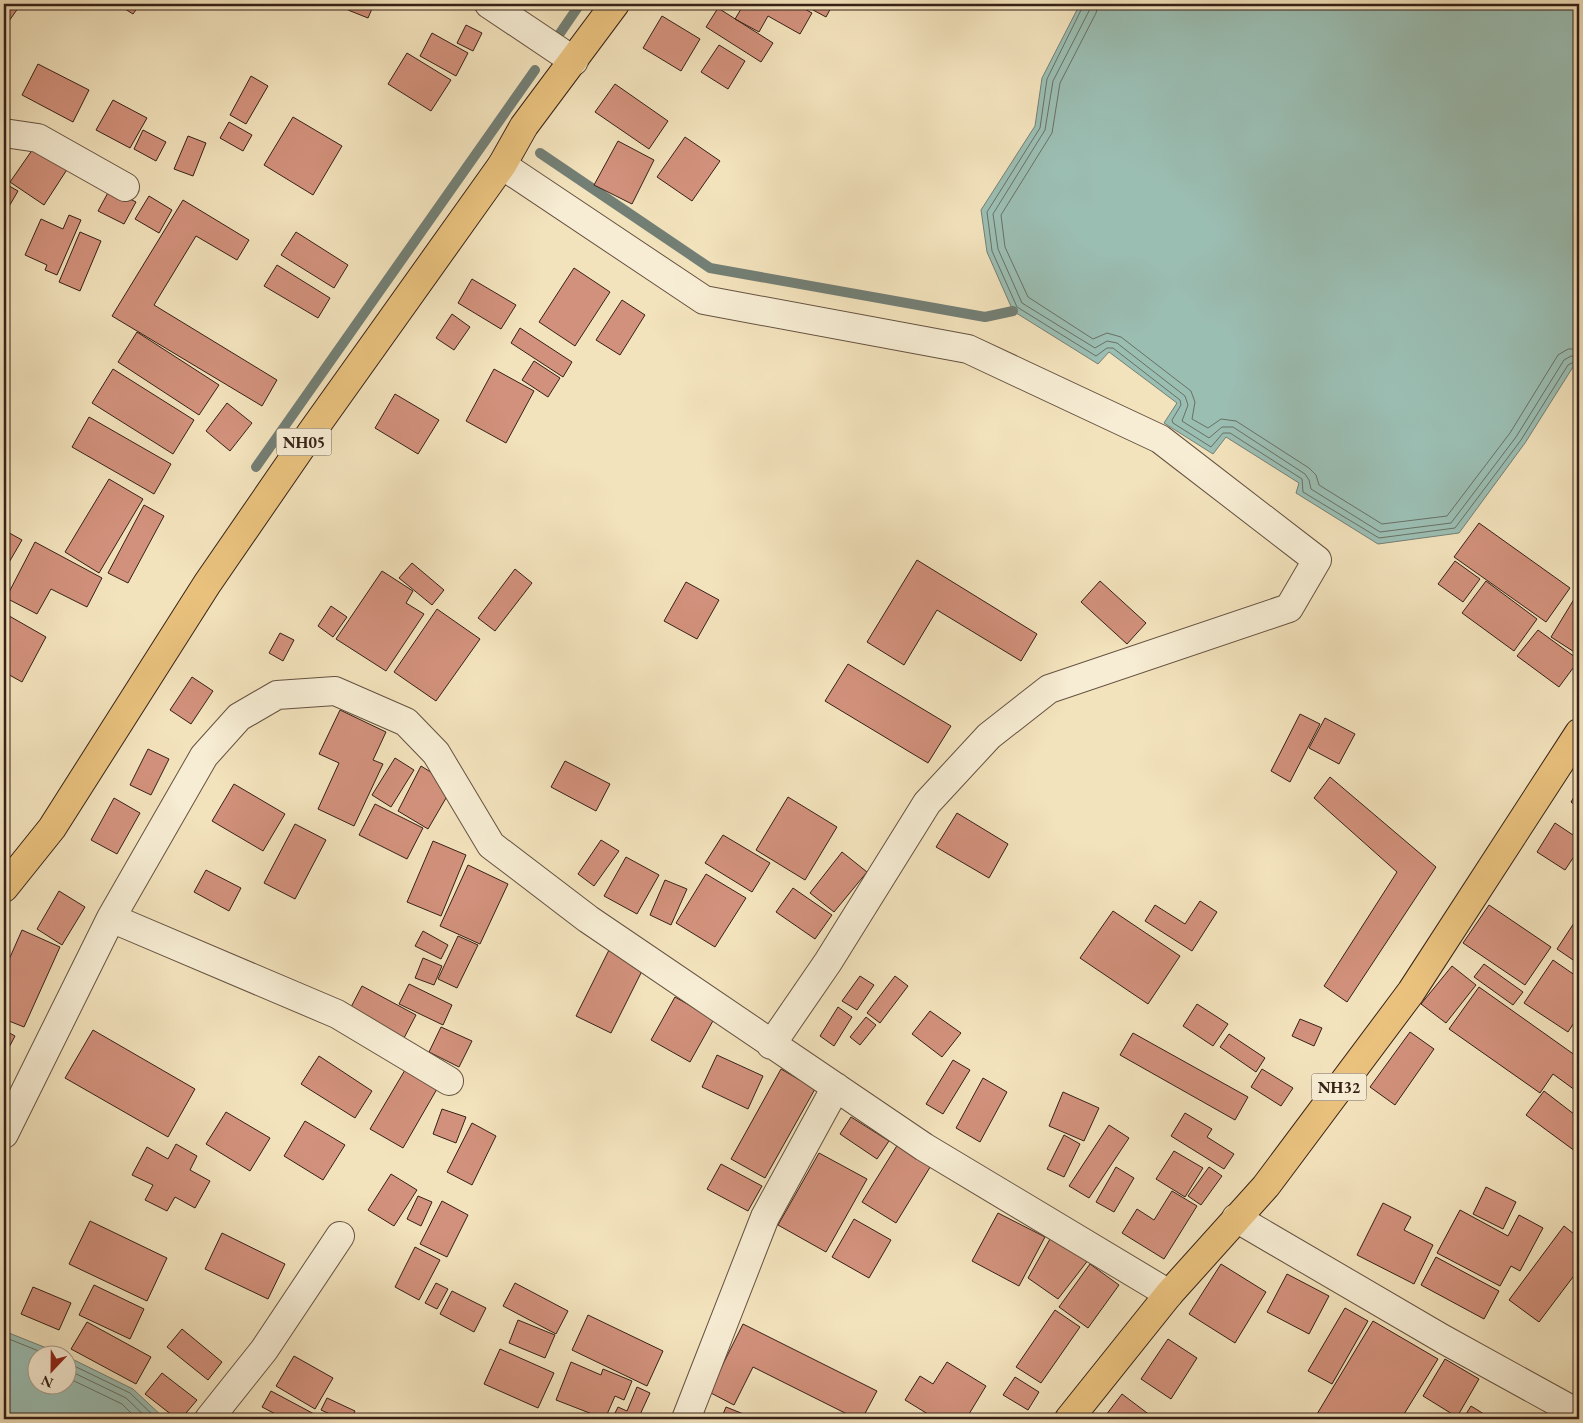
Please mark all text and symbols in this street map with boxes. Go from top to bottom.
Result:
road number: NH05 [276,428,332,456]
road number: NH32 [1312,1074,1366,1100]
north arrow [28,1346,78,1396]
text: N [38,1371,56,1393]

